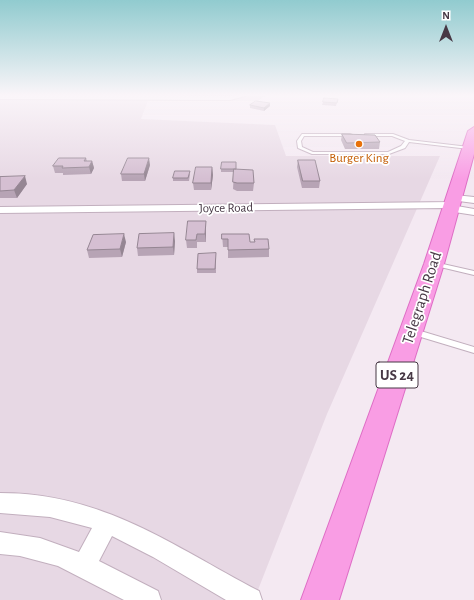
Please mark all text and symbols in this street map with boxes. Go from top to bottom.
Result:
north arrow [426,8,466,48]
text: N [442,10,450,21]
marker: Burger King [354,139,364,149]
place label: Burger King [329,150,389,166]
street label: Joyce Road [199,200,253,216]
street label: Telegraph Road [398,249,446,347]
road number: US 24 [376,362,418,388]

